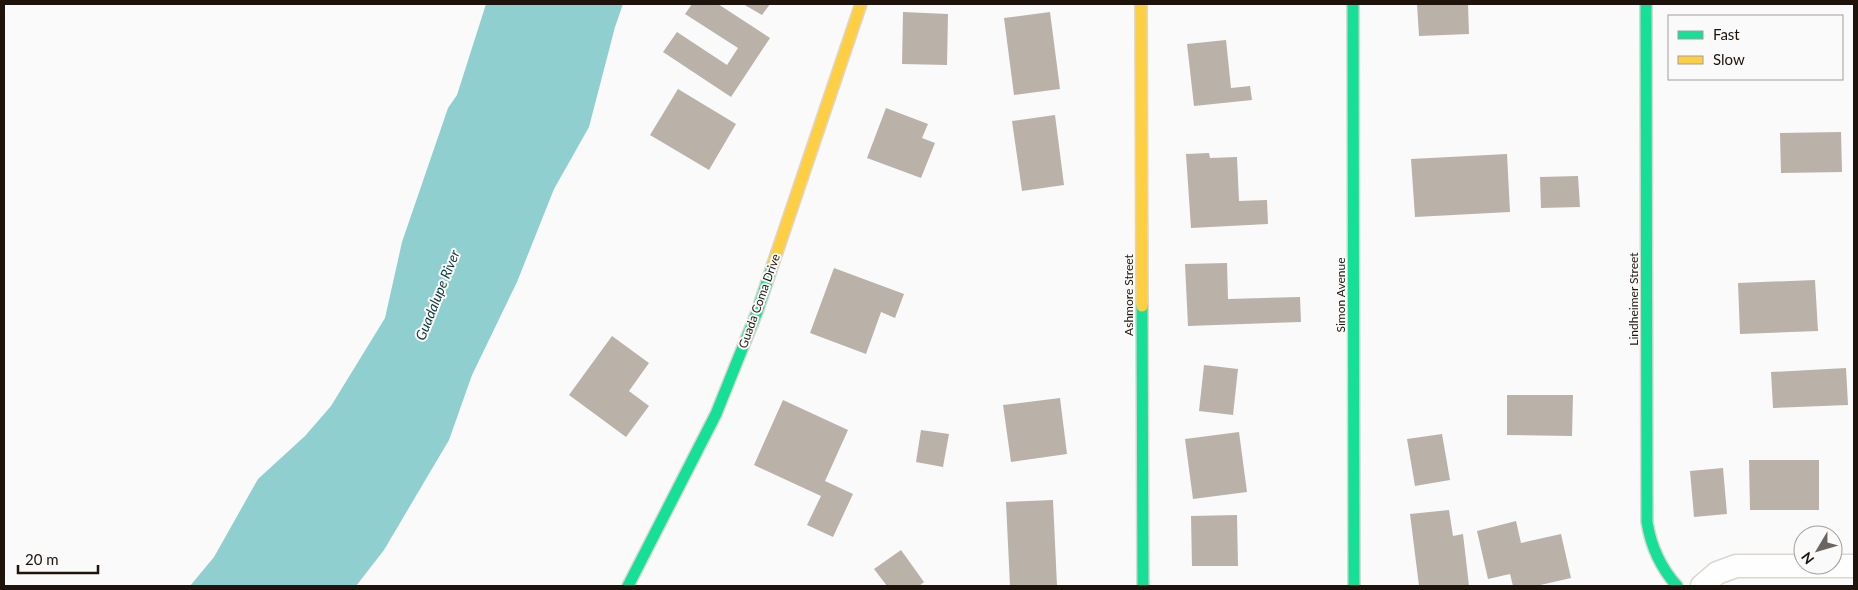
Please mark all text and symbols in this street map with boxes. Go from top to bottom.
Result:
legend [1668,15,1843,80]
text: Fast [1713,25,1740,43]
text: Slow [1713,50,1745,68]
water label: Guadalupe River [411,247,463,343]
street label: Guada Coma Drive [735,252,783,350]
street label: Lindheimer Street [1626,252,1641,346]
street label: Ashmore Street [1121,253,1136,336]
street label: Simon Avenue [1333,257,1348,333]
north arrow [1793,525,1843,575]
scale bar [18,542,98,574]
text: N [1797,549,1817,568]
text: 20 m [25,550,59,568]

